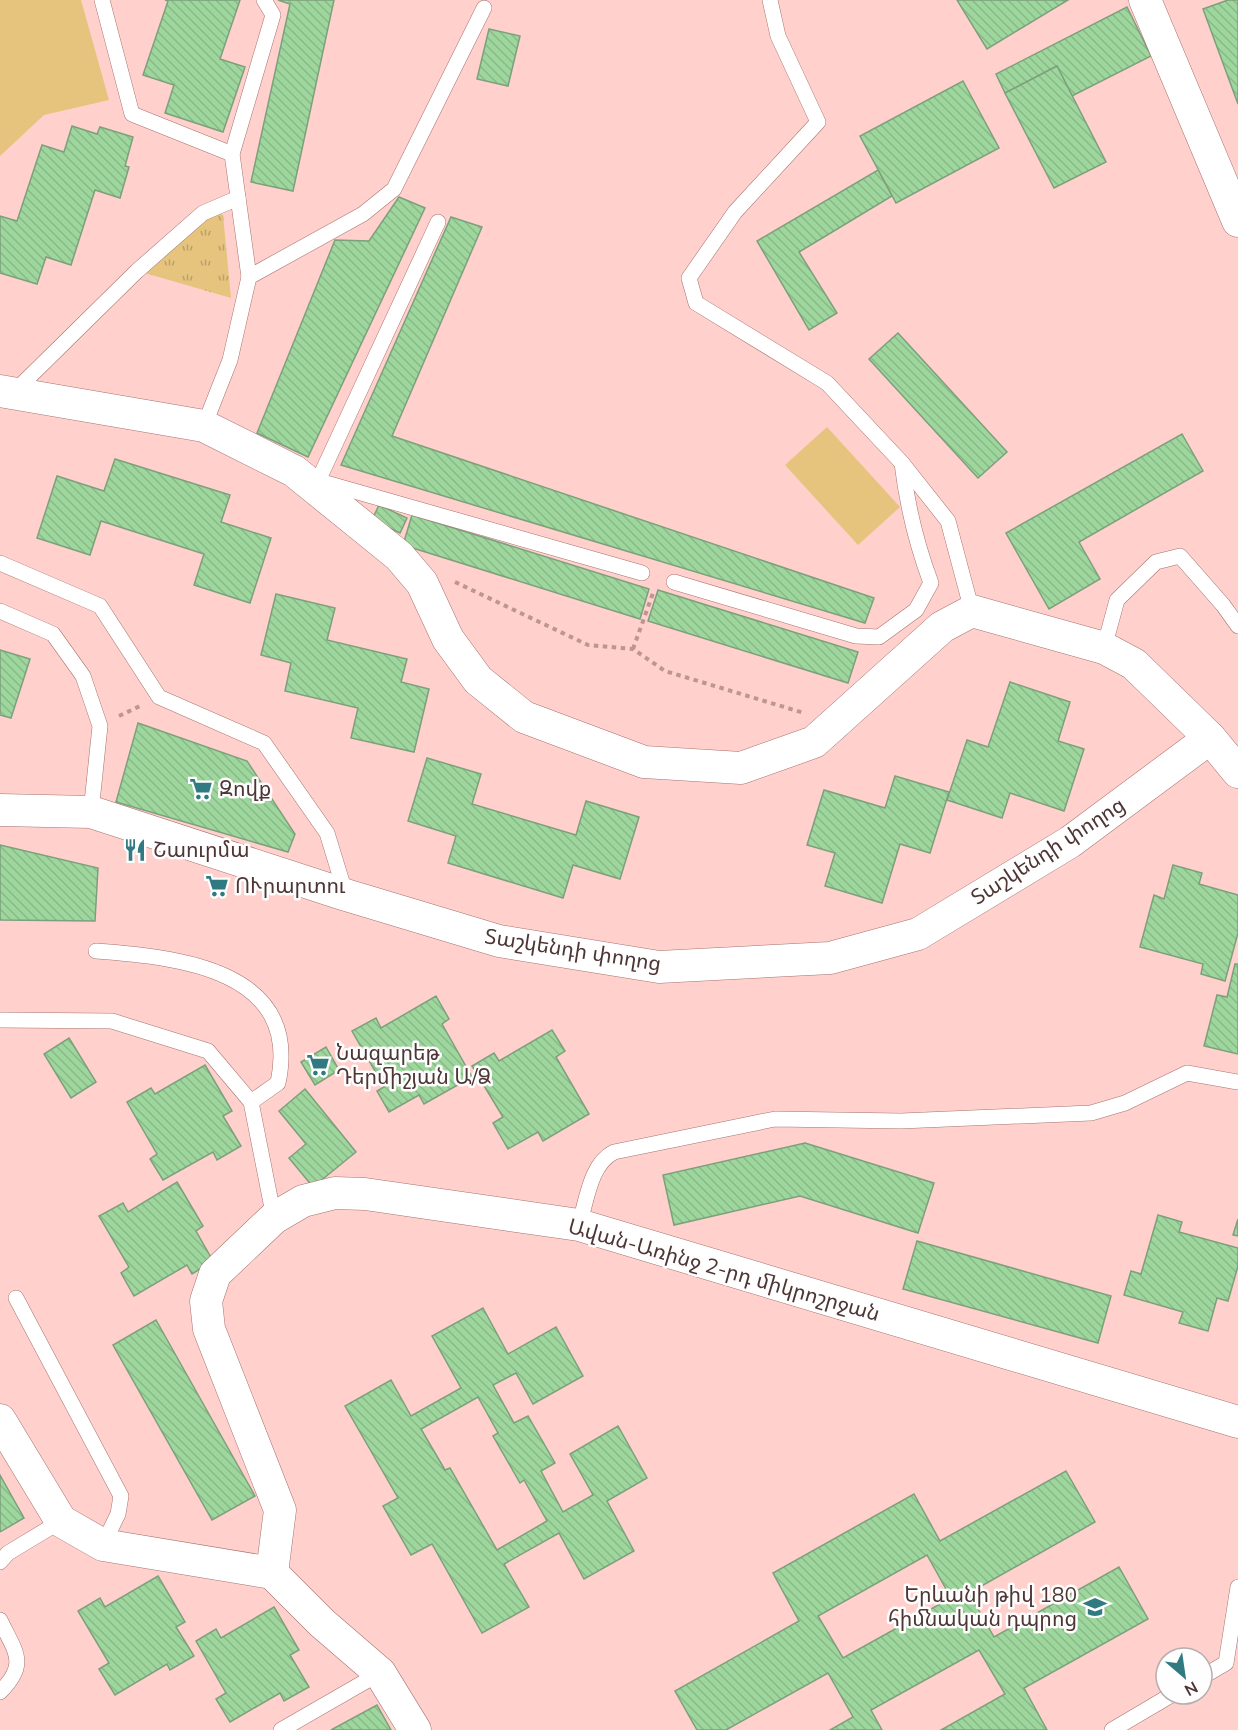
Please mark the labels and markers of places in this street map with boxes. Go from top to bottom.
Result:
place label: Զովք [219,775,271,801]
supermarket icon: Զովք [188,776,214,802]
place label: Շաուրմա [153,836,250,862]
restaurant icon: Շաուրմա [122,837,148,863]
place label: ՈՒրարտու [235,872,346,898]
supermarket icon: ՈՒրարտու [204,873,230,899]
place label: Նազարեթ Դերմիշյան Ա/Ձ [336,1039,491,1089]
supermarket icon: Նազարեթ Դերմիշյան Ա/Ձ [305,1052,331,1078]
place label: Երևանի թիվ 180 հիմնական դպրոց [888,1581,1077,1631]
school or university icon: Երևանի թիվ 180 հիմնական դպրոց [1082,1594,1108,1620]

